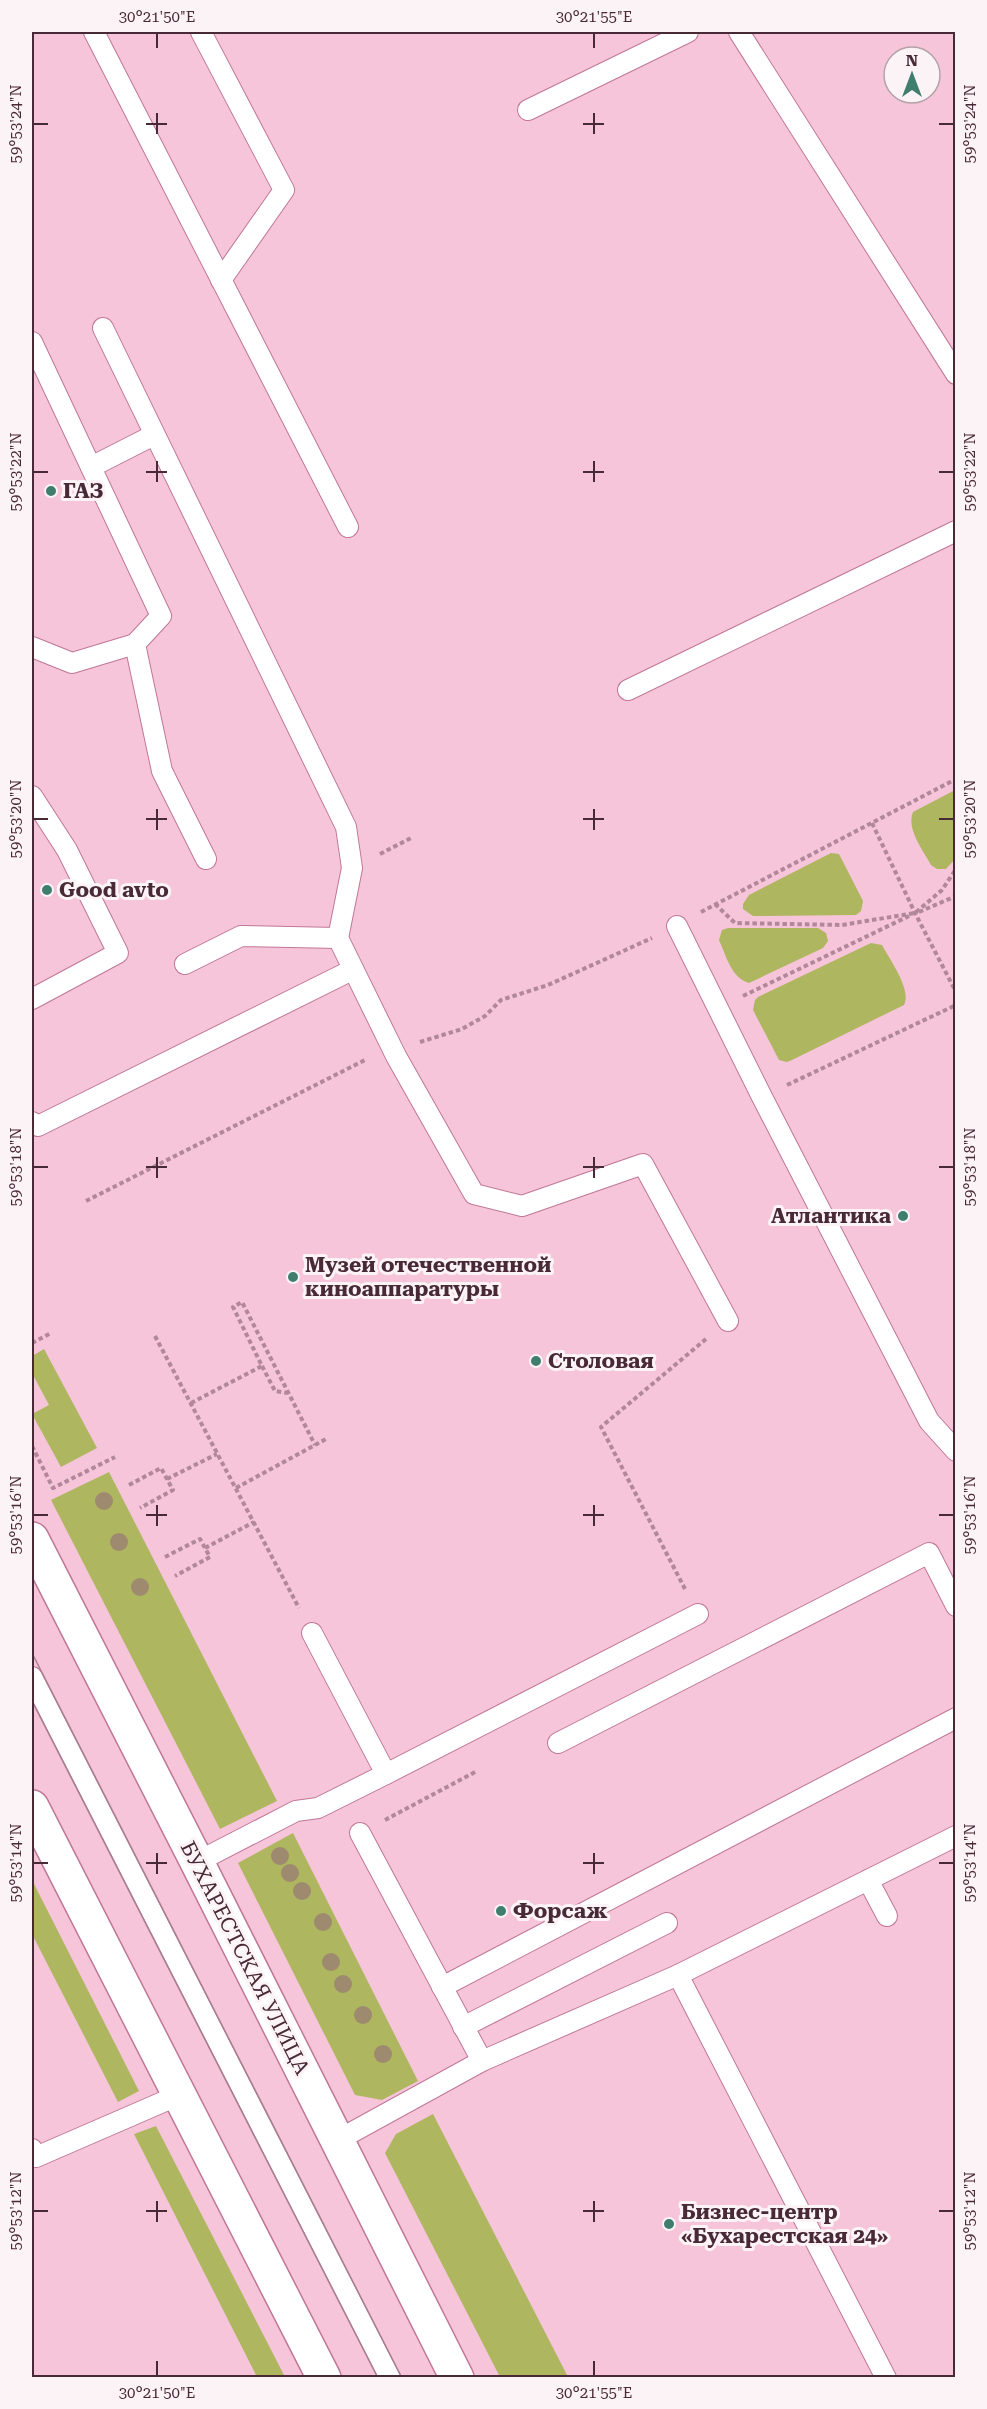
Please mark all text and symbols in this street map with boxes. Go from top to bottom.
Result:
text: 30°21'50"E [119,8,195,26]
text: 30°21'55"E [556,8,632,26]
north arrow [882,45,942,105]
text: N [906,51,918,70]
text: 59°53'24"N [7,84,25,164]
text: 59°53'24"N [961,84,979,164]
text: 59°53'22"N [7,432,25,512]
text: 59°53'22"N [961,432,979,512]
place label: ГАЗ [63,479,104,503]
marker: ГАЗ [44,484,58,498]
text: 59°53'20"N [7,779,25,859]
text: 59°53'20"N [961,779,979,859]
place label: Good avto [59,878,169,902]
marker: Good avto [40,883,54,897]
text: 59°53'18"N [7,1127,25,1207]
text: 59°53'18"N [961,1127,979,1207]
place label: Атлантика [771,1204,892,1228]
marker: Атлантика [896,1209,910,1223]
place label: Музей отечественной киноаппаратуры [305,1253,551,1301]
marker: Музей отечественной киноаппаратуры [286,1270,300,1284]
place label: Столовая [548,1349,654,1373]
marker: Столовая [529,1354,543,1368]
text: 59°53'16"N [7,1475,25,1555]
text: 59°53'16"N [961,1475,979,1555]
text: 59°53'14"N [7,1823,25,1903]
text: 59°53'14"N [961,1823,979,1903]
street label: БУХАРЕСТСКАЯ УЛИЦА [176,1837,314,2079]
place label: Форсаж [513,1899,608,1923]
marker: Форсаж [494,1904,508,1918]
text: 59°53'12"N [7,2171,25,2251]
text: 59°53'12"N [961,2171,979,2251]
place label: Бизнес-центр «Бухарестская 24» [681,2200,888,2248]
marker: Бизнес-центр «Бухарестская 24» [662,2217,676,2231]
text: 30°21'50"E [119,2384,195,2402]
text: 30°21'55"E [556,2384,632,2402]

